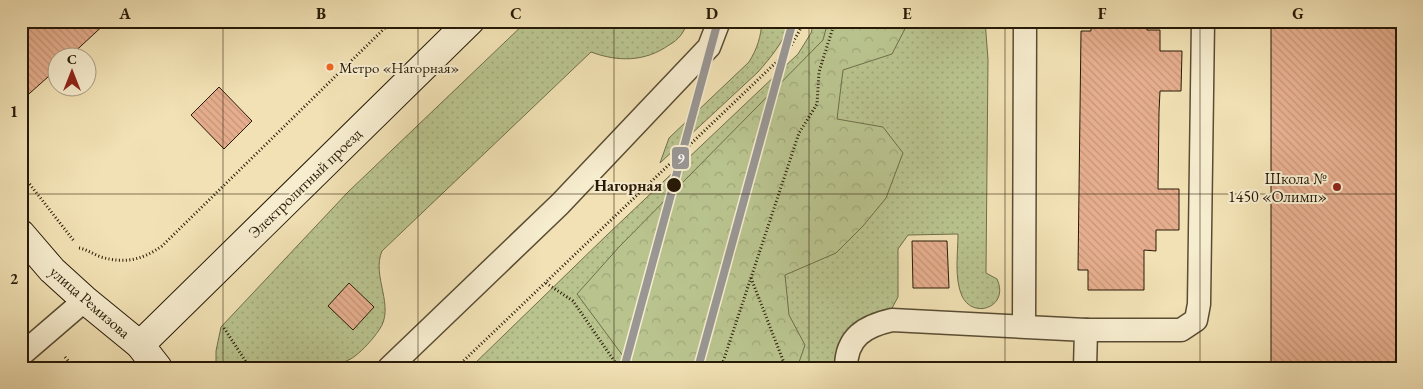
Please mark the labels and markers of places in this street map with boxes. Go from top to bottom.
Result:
place label: Метро «Нагорная» [339,58,460,77]
marker: Метро «Нагорная» [325,62,335,72]
place label: Школа № 1450 «Олимп» [1228,168,1327,207]
place label: Нагорная [594,175,662,196]
marker: Нагорная [665,176,683,194]
marker: Школа № 1450 «Олимп» [1331,181,1343,193]

